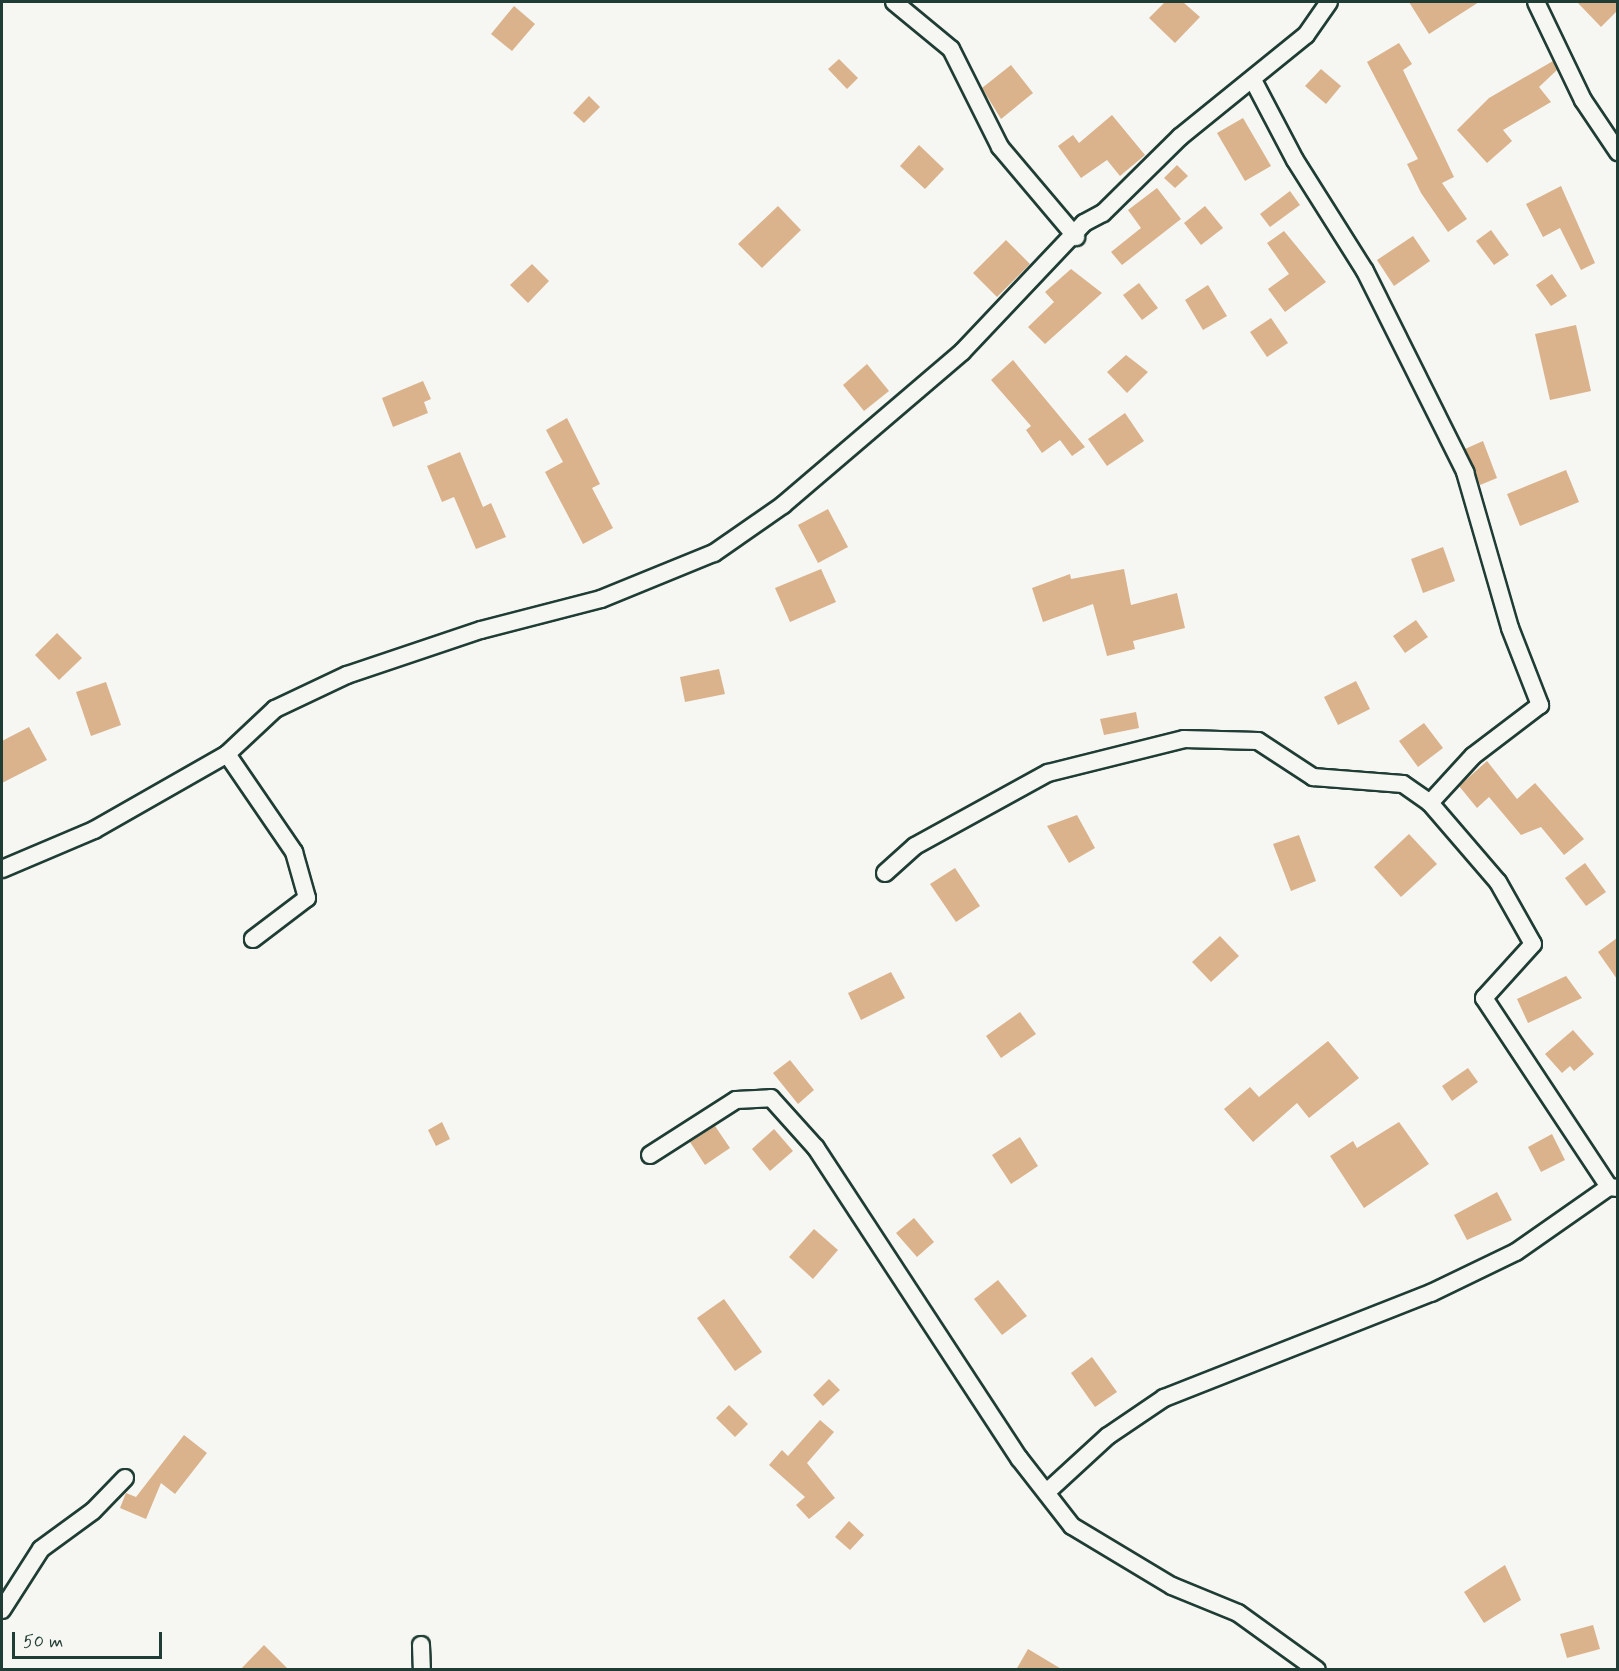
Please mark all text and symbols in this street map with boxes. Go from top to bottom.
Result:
scale bar [15,1620,165,1658]
text: 50 m [23,1630,63,1654]

